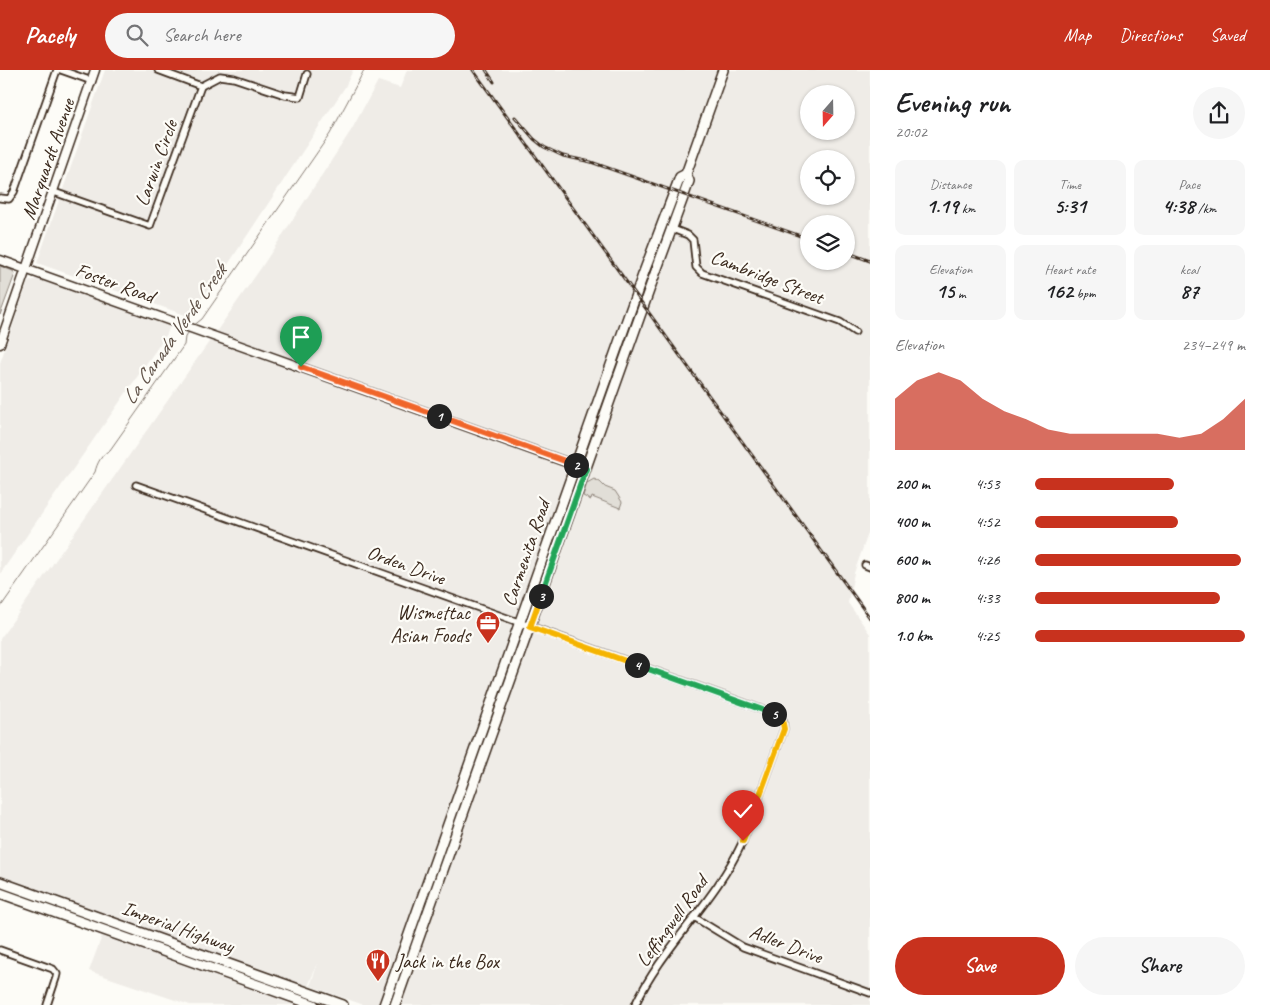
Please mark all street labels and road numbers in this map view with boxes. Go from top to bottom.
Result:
street label: Marquardt Avenue [16,94,81,223]
street label: Larwin Circle [129,115,184,209]
street label: Cambridge Street [707,244,829,311]
street label: Foster Road [72,257,161,310]
street label: Carmenita Road [496,494,557,609]
street label: Orden Drive [364,539,450,591]
street label: Leffingwell Road [630,868,715,972]
street label: Imperial Highway [119,895,238,959]
street label: Adler Drive [746,919,827,970]

